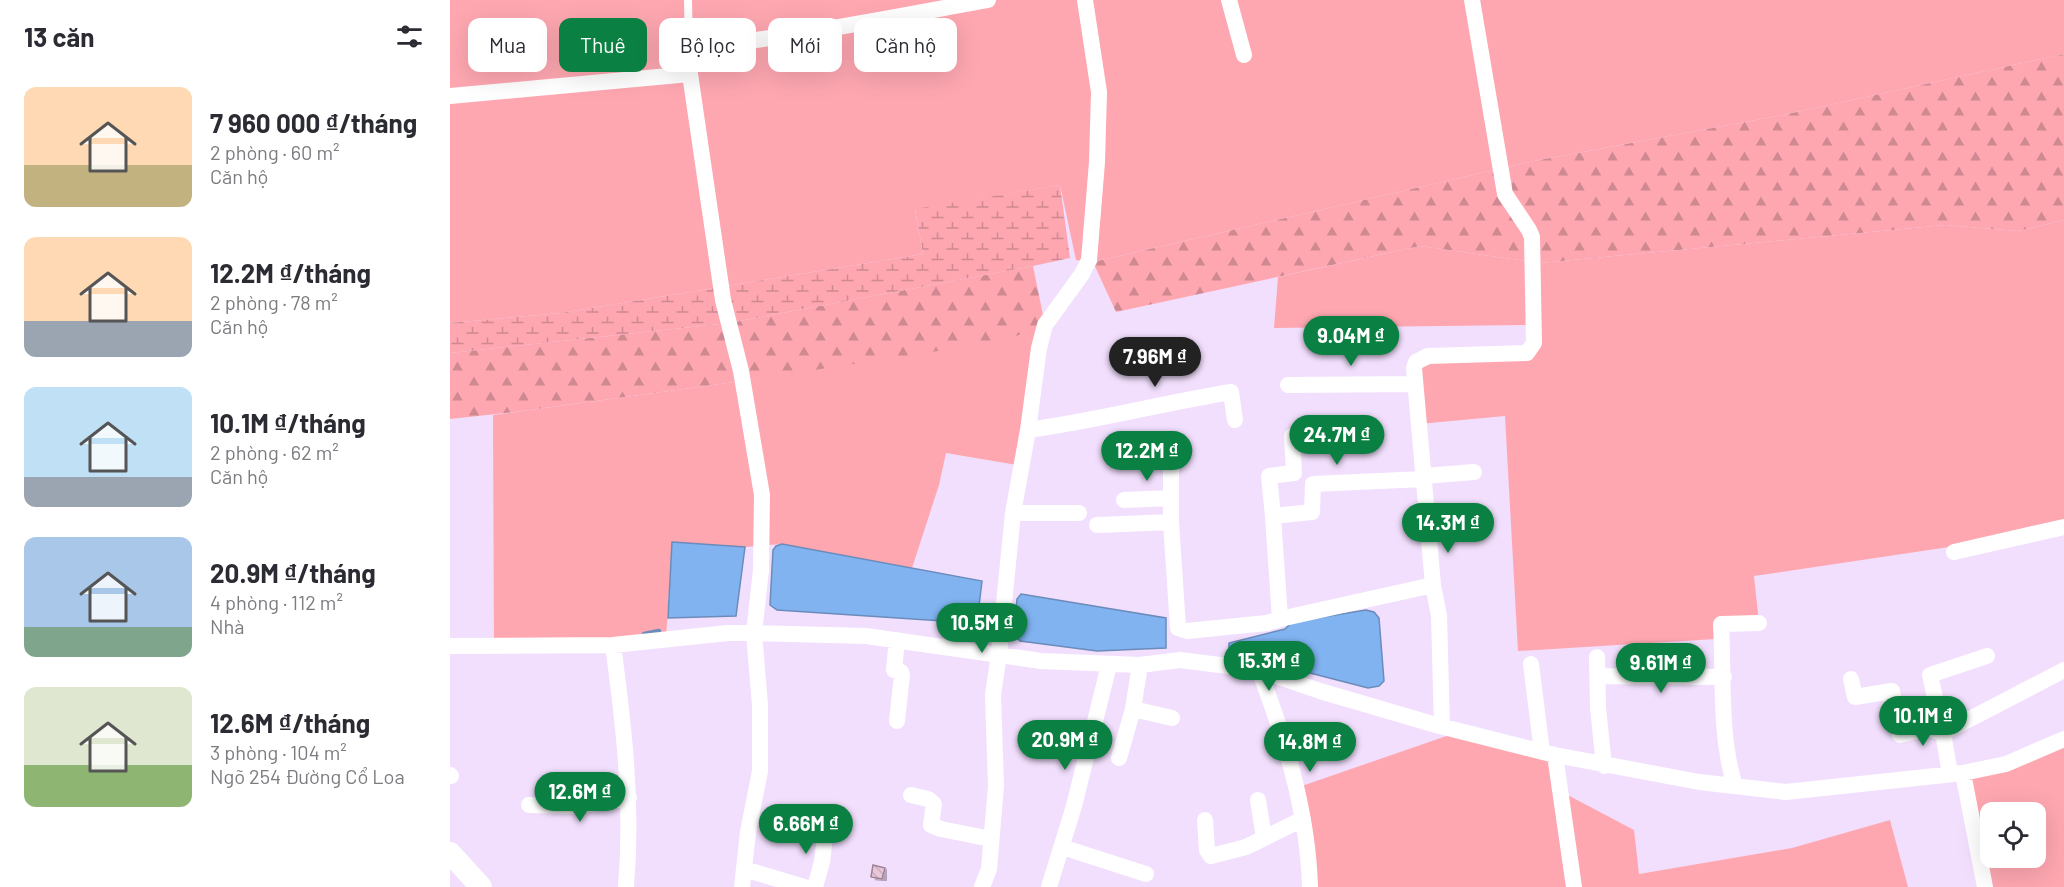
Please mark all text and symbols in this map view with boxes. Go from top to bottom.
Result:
chip: Mua [468,18,547,72]
chip: Thuê [559,18,647,72]
chip: Bộ lọc [659,18,756,72]
chip: Mới [768,18,842,72]
chip: Căn hộ [854,18,957,72]
icon: filters [393,20,426,53]
text: 13 căn [24,21,94,52]
text: 7 960 000 ₫/tháng [210,107,417,138]
icon: home [72,111,144,183]
text: 2 phòng · 60 m² [210,140,339,164]
text: Căn hộ [210,164,268,188]
text: 12.2M ₫/tháng [210,257,371,288]
icon: home [72,261,144,333]
text: 2 phòng · 78 m² [210,290,338,314]
text: Căn hộ [210,314,268,338]
pin: 9.04M ₫ [1296,316,1406,367]
text: 9.04M ₫ [1317,323,1385,347]
pin: 7.96M ₫ [1100,337,1210,388]
text: 7.96M ₫ [1123,344,1187,368]
text: 10.1M ₫/tháng [210,407,366,438]
icon: home [72,411,144,483]
pin: 24.7M ₫ [1282,415,1392,466]
text: 24.7M ₫ [1303,422,1371,446]
pin: 12.2M ₫ [1092,431,1202,482]
text: 12.2M ₫ [1115,438,1179,462]
text: 2 phòng · 62 m² [210,440,339,464]
text: Căn hộ [210,464,268,488]
pin: 14.3M ₫ [1393,503,1503,554]
text: 14.3M ₫ [1416,510,1480,534]
text: 20.9M ₫/tháng [210,557,376,588]
icon: home [72,561,144,633]
text: 4 phòng · 112 m² [210,590,343,614]
pin: 10.5M ₫ [927,603,1037,654]
text: 10.5M ₫ [950,610,1014,634]
text: Nhà [210,614,245,638]
pin: 15.3M ₫ [1214,641,1324,692]
pin: 9.61M ₫ [1606,643,1716,694]
text: 15.3M ₫ [1238,648,1300,672]
text: 9.61M ₫ [1630,650,1692,674]
pin: 10.1M ₫ [1868,696,1978,747]
text: 10.1M ₫ [1893,703,1953,727]
text: 12.6M ₫/tháng [210,707,370,738]
icon: home [72,711,144,783]
pin: 20.9M ₫ [1010,720,1120,771]
pin: 14.8M ₫ [1255,722,1365,773]
text: 20.9M ₫ [1031,727,1099,751]
text: 14.8M ₫ [1278,729,1342,753]
text: 3 phòng · 104 m² [210,740,347,764]
text: Ngõ 254 Đường Cổ Loa [210,764,405,788]
pin: 12.6M ₫ [525,772,635,823]
text: 12.6M ₫ [549,779,611,803]
map controls [1980,802,2046,868]
button: locate [1980,802,2046,868]
pin: 6.66M ₫ [751,804,861,855]
text: 6.66M ₫ [773,811,839,835]

